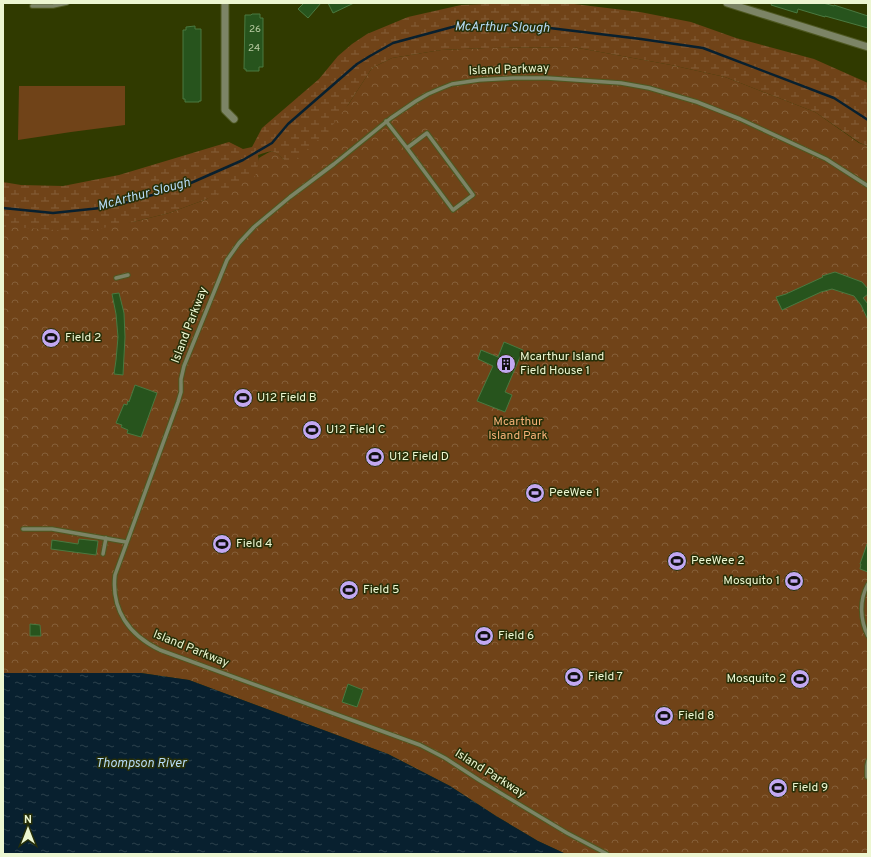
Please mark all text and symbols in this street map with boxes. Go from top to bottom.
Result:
water label: McArthur Slough [454,19,550,37]
house number: 26 [249,23,261,36]
house number: 24 [248,42,260,55]
street label: Island Parkway [468,61,550,79]
water label: McArthur Slough [96,175,192,215]
street label: Island Parkway [168,285,212,365]
sports icon: Field 2 [40,327,62,349]
place label: Field 2 [65,330,101,346]
place label: Mcarthur Island Field House 1 [520,349,604,379]
building icon: Mcarthur Island Field House 1 [495,353,517,375]
sports icon: U12 Field B [232,387,254,409]
place label: U12 Field B [257,390,317,406]
park label: Mcarthur Island Park [488,414,548,444]
sports icon: U12 Field C [301,419,323,441]
place label: U12 Field C [326,422,386,438]
sports icon: U12 Field D [364,446,386,468]
place label: U12 Field D [389,449,449,465]
sports icon: PeeWee 1 [524,482,546,504]
place label: PeeWee 1 [549,485,600,501]
sports icon: Field 4 [211,533,233,555]
place label: Field 4 [236,536,272,552]
sports icon: PeeWee 2 [666,550,688,572]
place label: PeeWee 2 [691,553,745,569]
sports icon: Mosquito 1 [783,570,805,592]
place label: Mosquito 1 [723,573,780,589]
sports icon: Field 5 [338,579,360,601]
place label: Field 5 [363,582,399,598]
sports icon: Field 6 [473,625,495,647]
street label: Island Parkway [151,626,231,672]
place label: Field 6 [498,628,534,644]
sports icon: Field 7 [563,666,585,688]
sports icon: Mosquito 2 [789,668,811,690]
place label: Field 7 [588,669,623,685]
place label: Mosquito 2 [726,671,786,687]
sports icon: Field 8 [653,705,675,727]
place label: Field 8 [678,708,714,724]
street label: Island Parkway [452,746,528,802]
water label: Thompson River [96,756,187,772]
sports icon: Field 9 [767,777,789,799]
place label: Field 9 [792,780,828,796]
north arrow [8,809,48,849]
text: N [24,813,32,827]

